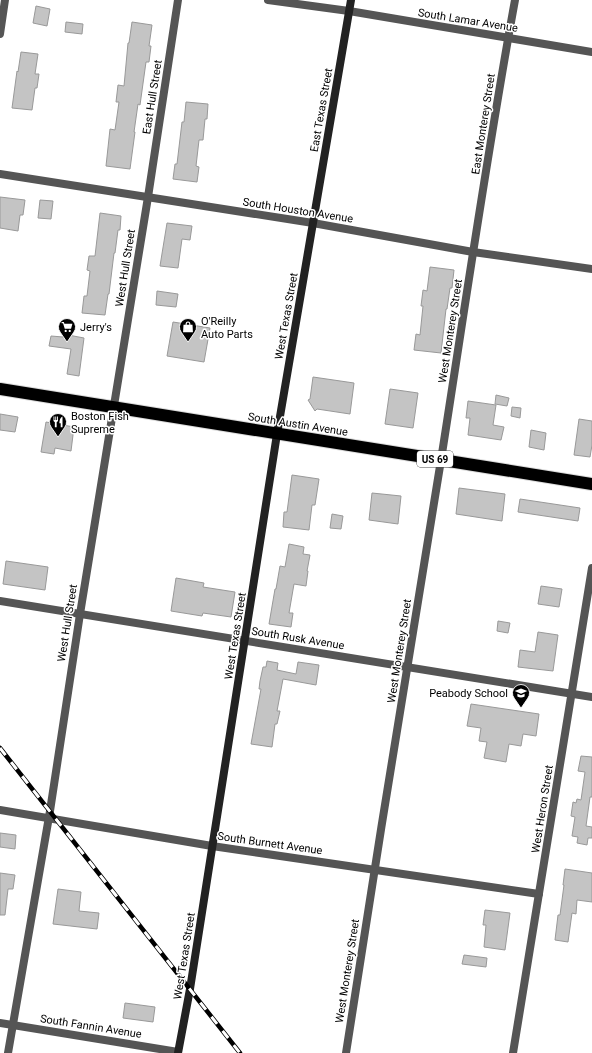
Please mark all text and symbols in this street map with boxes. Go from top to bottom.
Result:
street label: South Lamar Avenue [417,6,519,35]
street label: East Hull Street [140,59,165,135]
street label: East Texas Street [308,67,335,153]
street label: East Monterey Street [469,72,498,175]
street label: South Houston Avenue [242,195,354,226]
street label: West Hull Street [113,228,138,308]
street label: West Texas Street [272,271,301,361]
street label: West Monterey Street [436,278,465,384]
place label: O'Reilly Auto Parts [201,315,253,341]
supermarket icon: Jerry's [57,317,77,342]
shop icon: O'Reilly Auto Parts [178,317,198,342]
place label: Jerry's [80,321,112,334]
place label: Boston Fish Supreme [71,410,129,436]
street label: South Austin Avenue [247,410,349,439]
restaurant icon: Boston Fish Supreme [48,412,68,437]
road number: US 69 [417,451,453,467]
street label: West Hull Street [55,583,80,663]
street label: West Texas Street [222,591,249,681]
street label: West Monterey Street [385,598,414,704]
street label: South Rusk Avenue [250,625,346,652]
school or university icon: Peabody School [511,683,531,708]
place label: Peabody School [429,687,508,700]
street label: West Heron Street [529,764,556,854]
street label: South Burnett Avenue [217,830,323,857]
street label: West Texas Street [171,911,198,1001]
street label: West Monterey Street [333,918,362,1024]
street label: South Fannin Avenue [39,1012,143,1041]

